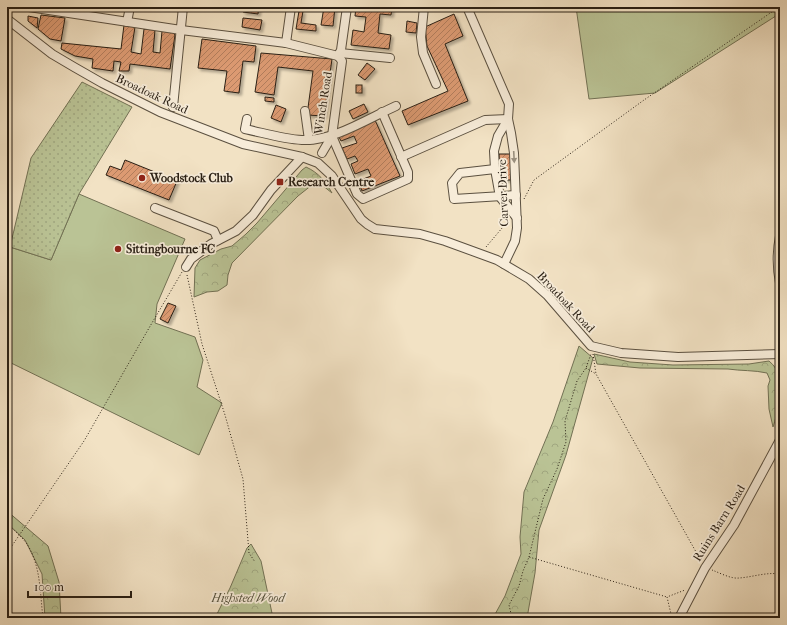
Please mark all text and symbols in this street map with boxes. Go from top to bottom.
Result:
street label: Winch Road [311,70,335,136]
street label: Broadoak Road [114,71,191,117]
one-way arrow [510,151,517,163]
street label: Carver Drive [495,159,511,227]
place label: Woodstock Club [149,171,234,185]
marker: Woodstock Club [137,173,147,183]
place label: Research Centre [288,175,374,189]
marker: Research Centre [275,177,285,187]
place label: Sittingbourne FC [126,242,215,257]
marker: Sittingbourne FC [113,244,123,254]
street label: Broadoak Road [534,269,598,336]
street label: Ruins Barn Road [690,482,748,564]
scale bar [28,573,131,599]
text: 100 m [34,580,64,594]
park label: Highsted Wood [211,591,286,605]

